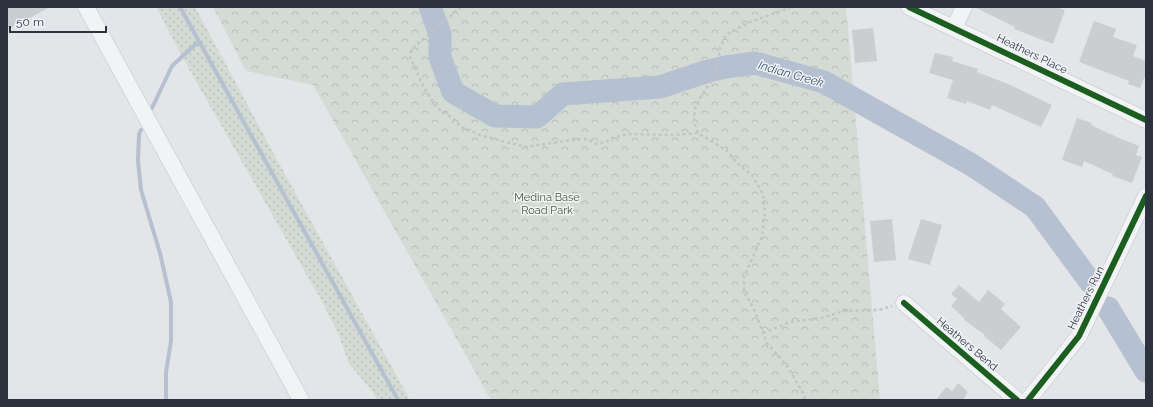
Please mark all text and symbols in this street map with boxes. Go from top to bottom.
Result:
scale bar [10,8,106,34]
text: 50 m [16,15,44,29]
street label: Heathers Place [994,31,1070,77]
water label: Indian Creek [757,58,826,90]
park label: Medina Base Road Park [514,191,580,217]
street label: Heathers Run [1065,264,1107,332]
street label: Heathers Bend [934,315,1000,374]

